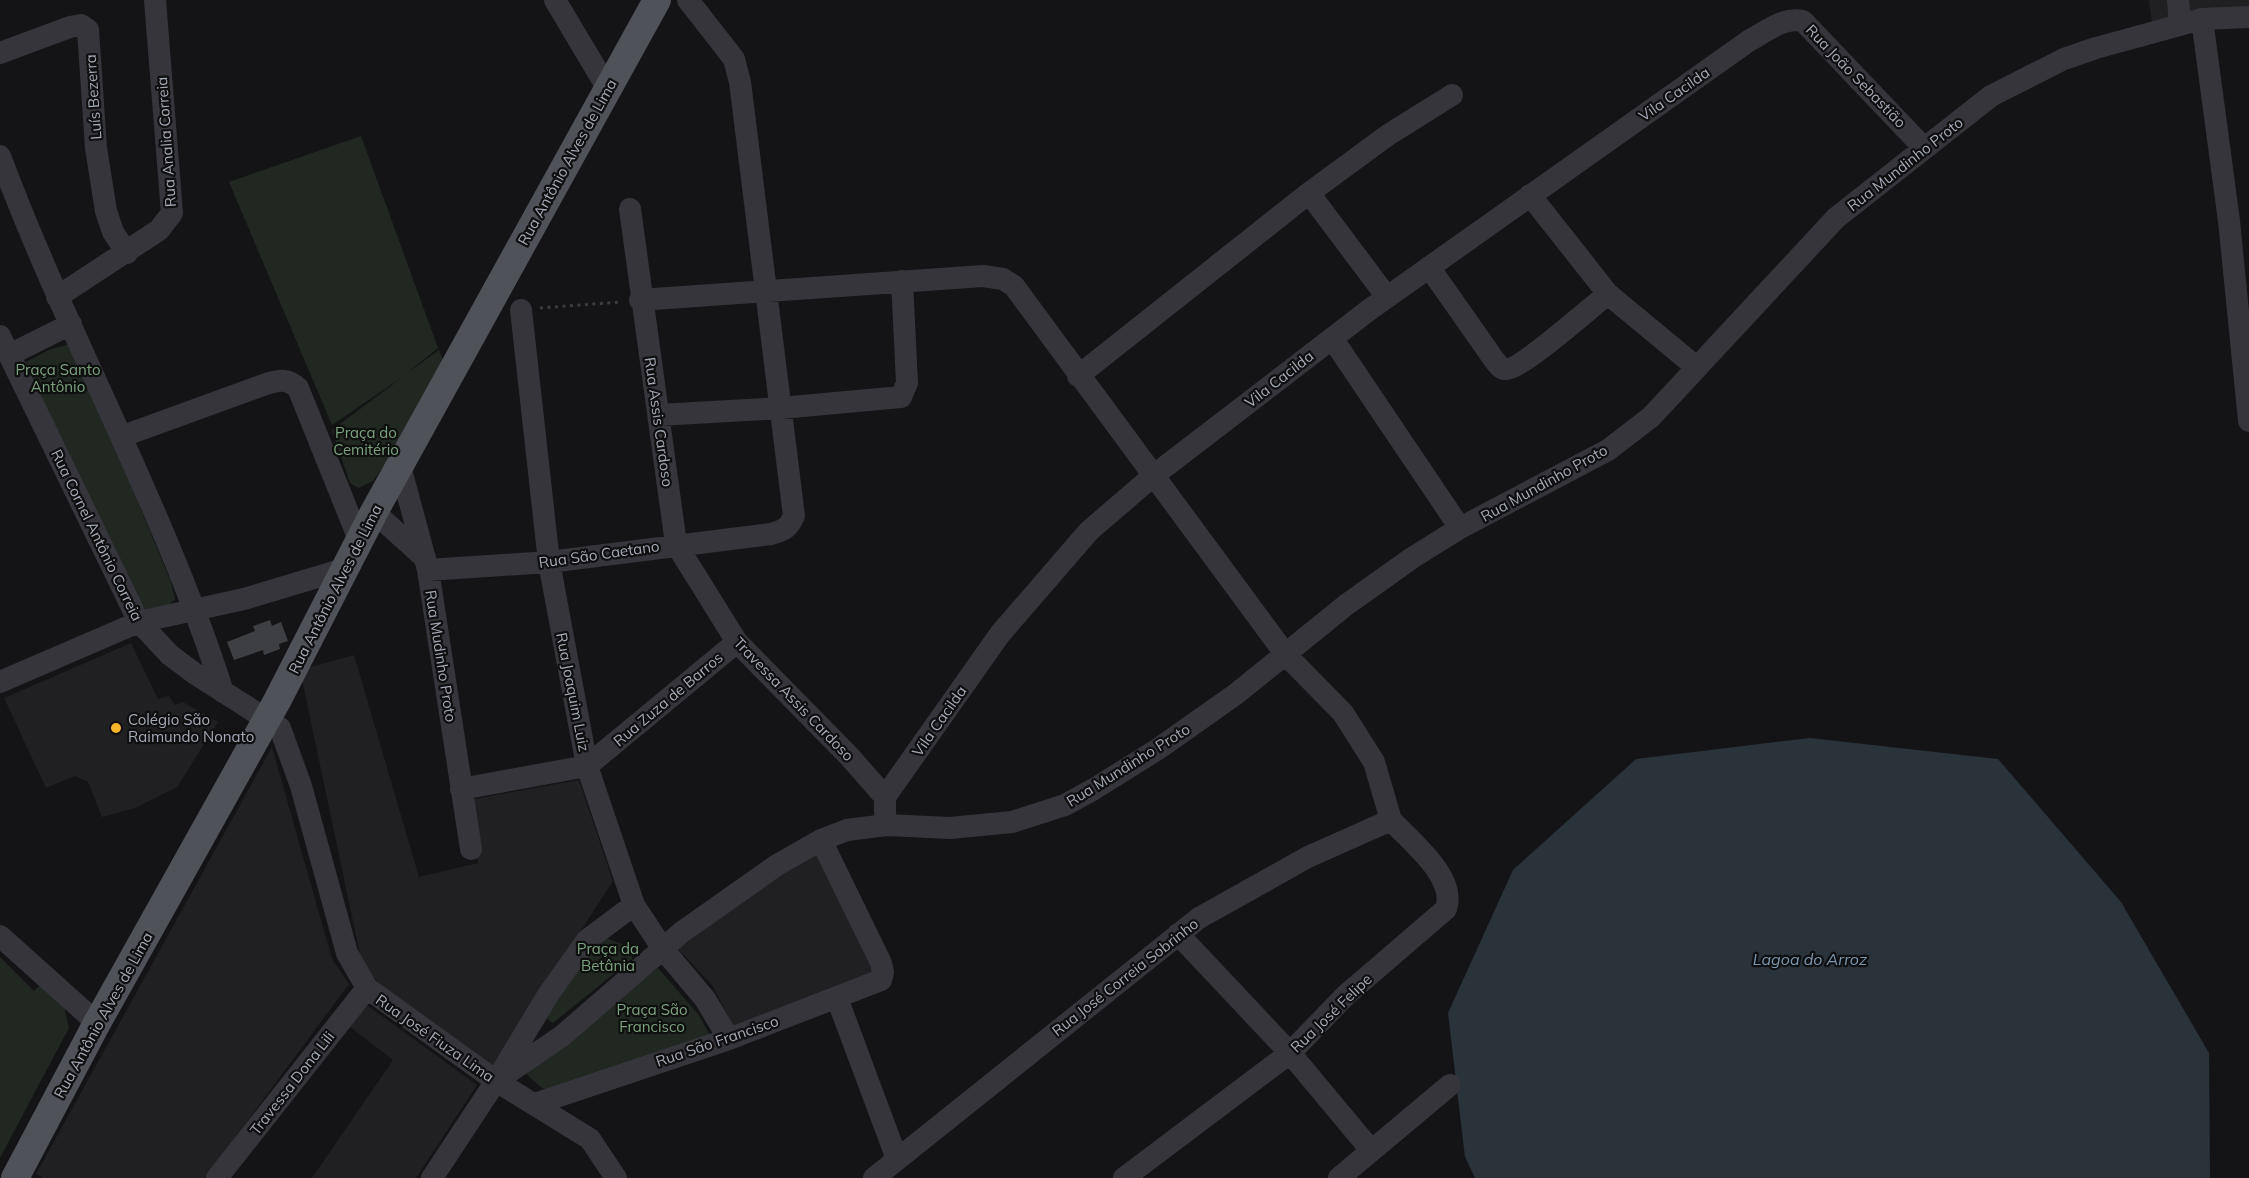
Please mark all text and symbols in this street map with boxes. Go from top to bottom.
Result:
street label: Rua João Sebastião [1802,20,1910,132]
street label: Luís Bezerra [81,54,105,140]
street label: Vila Cacilda [1635,63,1713,125]
street label: Rua Antônio Alves de Lima [513,75,621,249]
street label: Rua Analia Correia [152,76,180,208]
street label: Rua Mundinho Proto [1843,113,1967,215]
street label: Vila Cacilda [1241,346,1317,412]
street label: Rua Assis Cardoso [641,356,677,488]
park label: Praça Santo Antônio [15,360,101,396]
park label: Praça do Cemitério [333,423,399,459]
street label: Rua Mundinho Proto [1477,440,1611,526]
street label: Rua Cornel Antônio Correia [47,446,147,624]
street label: Rua Antônio Alves de Lima [284,501,386,677]
street label: Rua São Caetano [537,536,661,572]
street label: Rua Mudinho Proto [421,589,461,723]
street label: Rua Joaquim Luiz [552,631,594,753]
street label: Travessa Assis Cardoso [730,633,858,765]
street label: Rua Zuza de Barros [609,648,727,750]
street label: Vila Cacilda [908,682,970,760]
place label: Colégio São Raimundo Nonato [128,710,254,746]
street label: Rua Mundinho Proto [1063,719,1193,811]
marker: Colégio São Raimundo Nonato [109,721,123,735]
street label: Rua José Correia Sobrinho [1048,914,1202,1040]
street label: Rua Antônio Alves de Lima [49,928,157,1102]
park label: Praça da Betânia [577,939,639,975]
water label: Lagoa do Arroz [1753,949,1868,969]
street label: Rua José Felipe [1286,969,1376,1057]
street label: Rua José Fiuza Lima [372,990,498,1086]
park label: Praça São Francisco [616,1000,688,1036]
street label: Rua São Francisco [653,1011,781,1071]
street label: Travessa Dona Lili [246,1027,338,1139]

